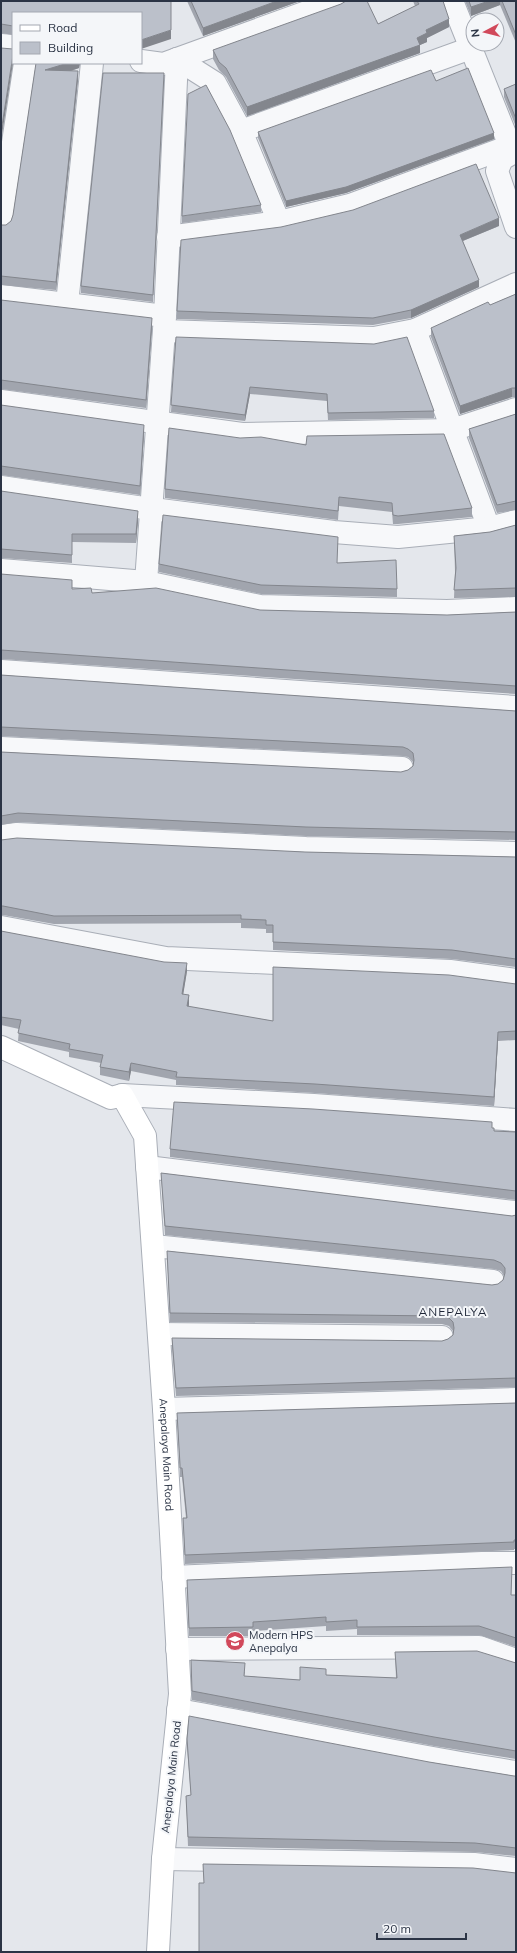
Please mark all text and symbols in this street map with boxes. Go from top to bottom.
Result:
legend [12,12,142,64]
north arrow [465,12,505,52]
text: Road [48,20,77,35]
text: N [468,28,483,38]
text: Building [48,40,93,55]
district label: ANEPALYA [418,1304,488,1319]
street label: Anepalaya Main Road [156,1398,177,1511]
place label: Modern HPS Anepalya [249,1628,313,1655]
school or university icon: Modern HPS Anepalya [224,1630,246,1652]
street label: Anepalaya Main Road [158,1720,184,1834]
scale bar [377,1915,466,1941]
text: 20 m [383,1921,411,1936]

